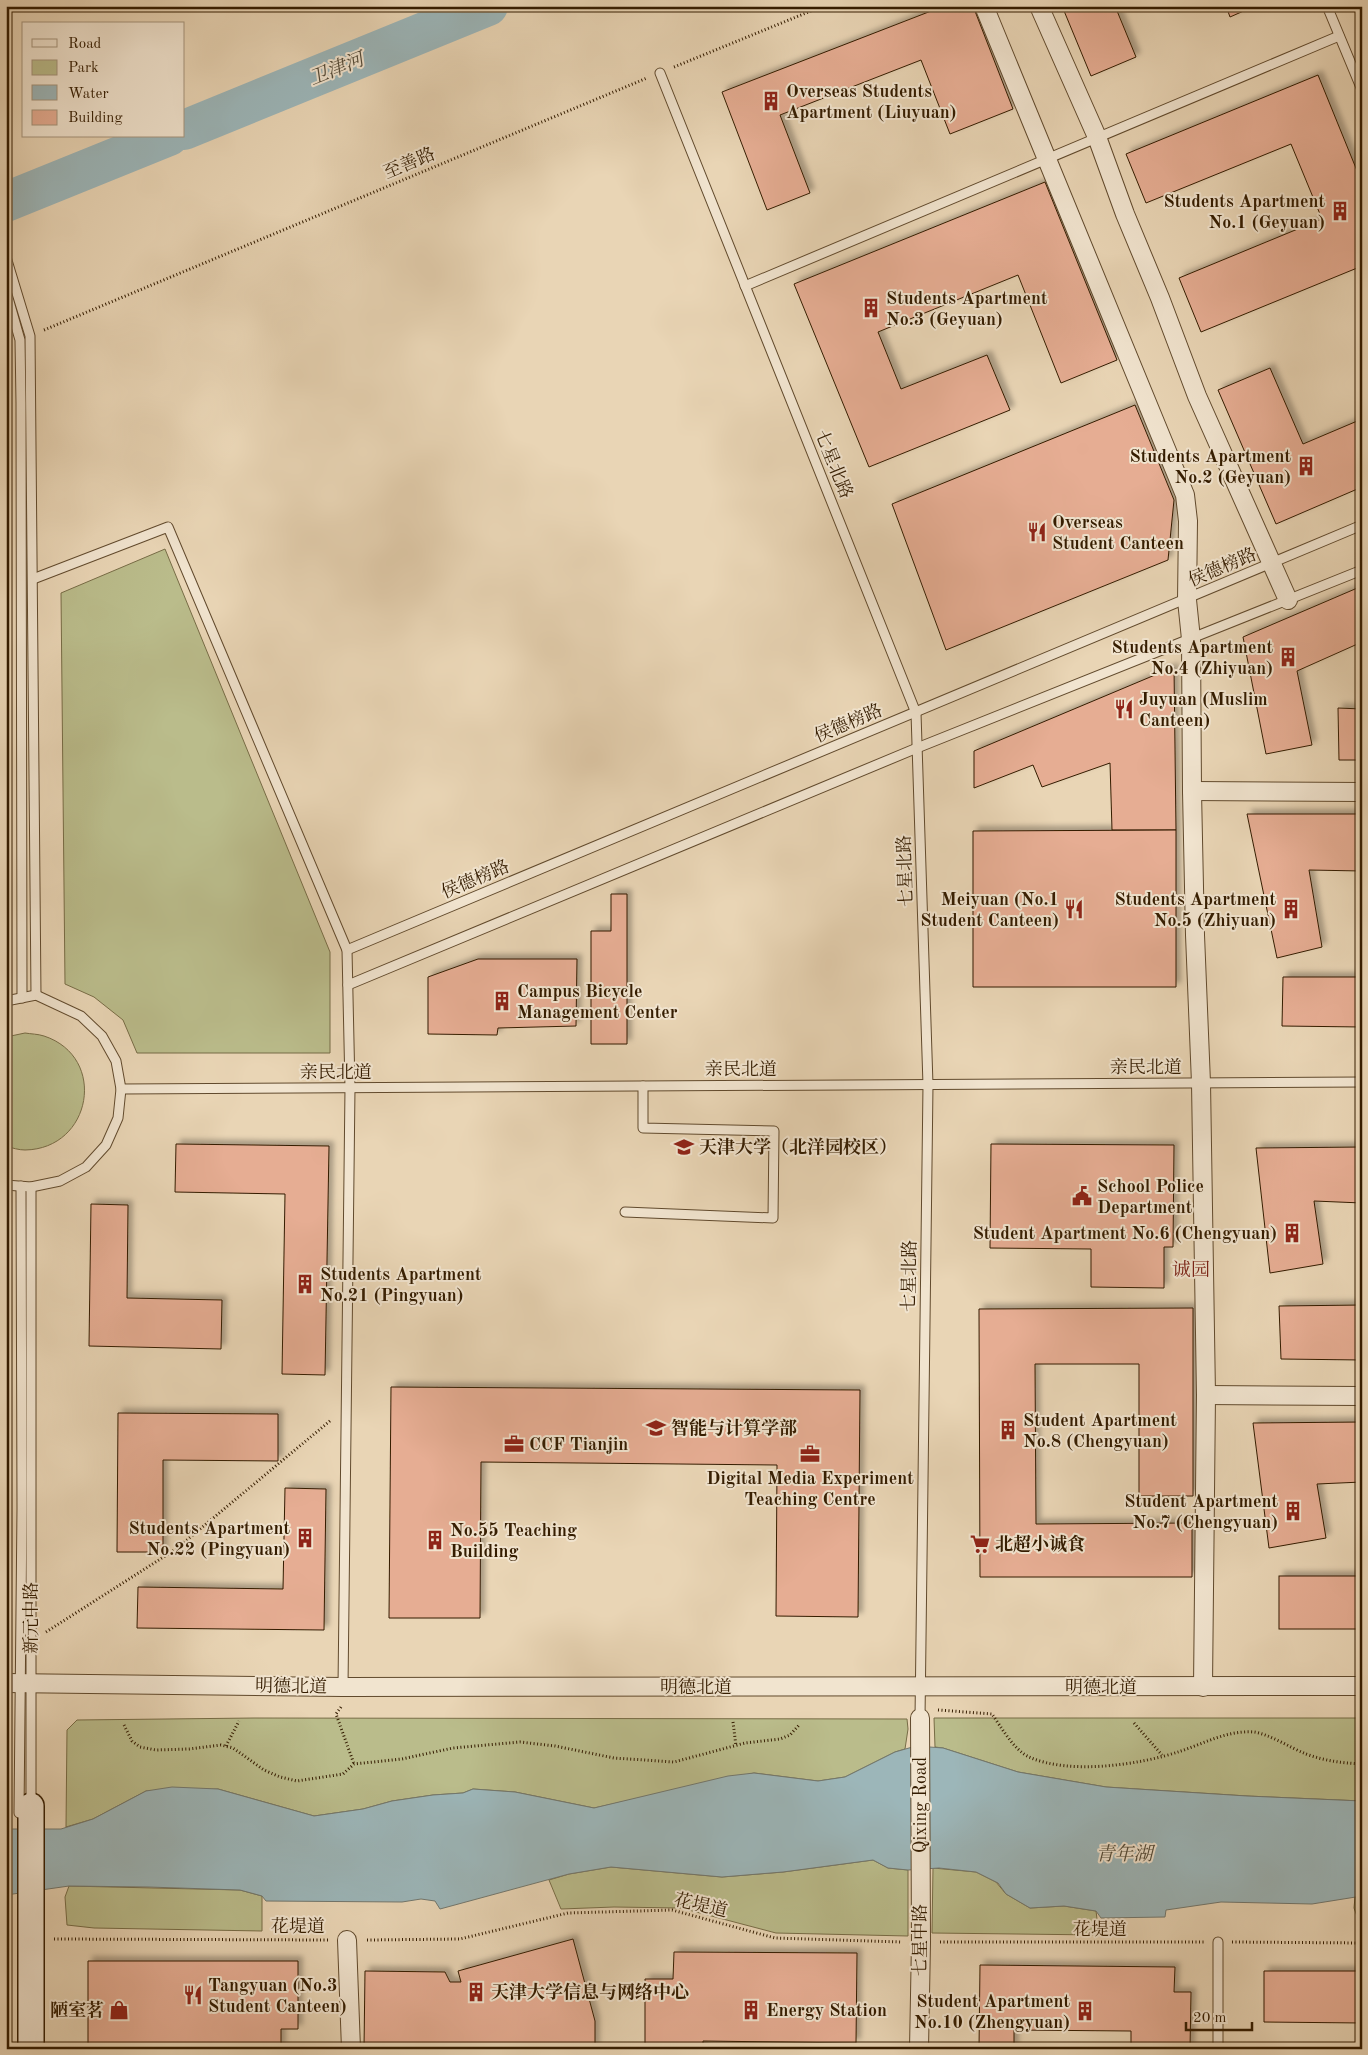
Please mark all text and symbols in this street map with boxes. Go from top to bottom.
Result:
legend [22,22,185,138]
text: Road [68,37,102,52]
water label: 卫津河 [306,48,370,90]
text: Park [68,61,99,76]
place label: Overseas Students Apartment (Liuyuan) [786,83,956,122]
text: Water [68,87,109,102]
building icon: Overseas Students Apartment (Liuyuan) [760,90,782,112]
text: Building [68,111,123,126]
street label: 至善路 [380,143,438,183]
place label: Students Apartment No.1 (Geyuan) [1164,193,1325,232]
building icon: Students Apartment No.1 (Geyuan) [1329,200,1351,222]
place label: Students Apartment No.3 (Geyuan) [886,290,1048,329]
building icon: Students Apartment No.3 (Geyuan) [860,297,882,319]
street label: 七星北路 [811,427,857,501]
place label: Students Apartment No.2 (Geyuan) [1130,448,1291,487]
building icon: Students Apartment No.2 (Geyuan) [1295,455,1317,477]
place label: Overseas Student Canteen [1052,514,1184,553]
restaurant icon: Overseas Student Canteen [1026,521,1048,543]
street label: 侯德榜路 [1185,544,1259,590]
place label: Students Apartment No.4 (Zhiyuan) [1112,639,1273,678]
building icon: Students Apartment No.4 (Zhiyuan) [1277,646,1299,668]
place label: Juyuan (Muslim Canteen) [1139,691,1268,730]
restaurant icon: Juyuan (Muslim Canteen) [1113,698,1135,720]
street label: 侯德榜路 [811,700,885,746]
street label: 七星北路 [894,835,916,907]
street label: 侯德榜路 [438,856,512,902]
place label: Meiyuan (No.1 Student Canteen) [920,891,1059,930]
place label: Students Apartment No.5 (Zhiyuan) [1115,891,1276,930]
restaurant icon: Meiyuan (No.1 Student Canteen) [1063,898,1085,920]
building icon: Students Apartment No.5 (Zhiyuan) [1280,898,1302,920]
place label: Campus Bicycle Management Center [517,983,678,1022]
building icon: Campus Bicycle Management Center [491,990,513,1012]
street label: 亲民北道 [1110,1057,1182,1077]
street label: 亲民北道 [705,1059,777,1079]
street label: 亲民北道 [300,1062,372,1082]
school or university icon: 天津大学（北洋园校区） [673,1136,695,1158]
place label: 天津大学（北洋园校区） [699,1137,897,1157]
place label: School Police Department [1097,1178,1204,1217]
public building icon: School Police Department [1071,1185,1093,1207]
building icon: Student Apartment No.6 (Chengyuan) [1281,1222,1303,1244]
place label: Student Apartment No.6 (Chengyuan) [973,1225,1277,1243]
street label: 七星北路 [898,1240,920,1312]
district label: 诚园 [1172,1260,1210,1281]
place label: Students Apartment No.21 (Pingyuan) [320,1266,482,1305]
building icon: Students Apartment No.21 (Pingyuan) [294,1273,316,1295]
place label: Student Apartment No.8 (Chengyuan) [1023,1412,1177,1451]
school or university icon: 智能与计算学部 [645,1417,667,1439]
place label: 智能与计算学部 [671,1418,797,1438]
building icon: Student Apartment No.8 (Chengyuan) [997,1419,1019,1441]
office icon: CCF Tianjin [503,1433,525,1455]
place label: CCF Tianjin [529,1436,628,1454]
office icon: Digital Media Experiment Teaching Centre [799,1443,821,1465]
place label: Digital Media Experiment Teaching Centre [706,1470,914,1509]
place label: Student Apartment No.7 (Chengyuan) [1124,1493,1278,1532]
building icon: Student Apartment No.7 (Chengyuan) [1282,1500,1304,1522]
place label: Students Apartment No.22 (Pingyuan) [129,1520,290,1559]
place label: No.55 Teaching Building [450,1522,577,1561]
building icon: Students Apartment No.22 (Pingyuan) [294,1527,316,1549]
building icon: No.55 Teaching Building [424,1529,446,1551]
supermarket icon: 北超小诚食 [969,1533,991,1555]
place label: 北超小诚食 [995,1534,1085,1554]
street label: 新元中路 [21,1582,41,1654]
street label: 明德北道 [255,1675,327,1697]
street label: 明德北道 [660,1677,732,1697]
street label: 明德北道 [1065,1677,1137,1697]
street label: Qixing Road [912,1757,930,1853]
water label: 青年湖 [1095,1843,1155,1865]
street label: 花堤道 [672,1889,730,1921]
street label: 七星中路 [910,1904,930,1976]
street label: 花堤道 [271,1916,325,1936]
street label: 花堤道 [1073,1919,1127,1939]
place label: Tangyuan (No.3 Student Canteen) [208,1977,347,2016]
building icon: 天津大学信息与网络中心 [465,1981,487,2003]
place label: 天津大学信息与网络中心 [491,1982,689,2002]
restaurant icon: Tangyuan (No.3 Student Canteen) [182,1984,204,2006]
place label: Student Apartment No.10 (Zhengyuan) [914,1993,1070,2032]
shop icon: 陋室茗 [108,1999,130,2021]
building icon: Energy Station [740,1999,762,2021]
place label: 陋室茗 [50,2000,104,2020]
building icon: Student Apartment No.10 (Zhengyuan) [1074,2000,1096,2022]
scale bar [1186,2000,1252,2032]
place label: Energy Station [766,2002,887,2020]
text: 20 m [1193,2011,1227,2026]

